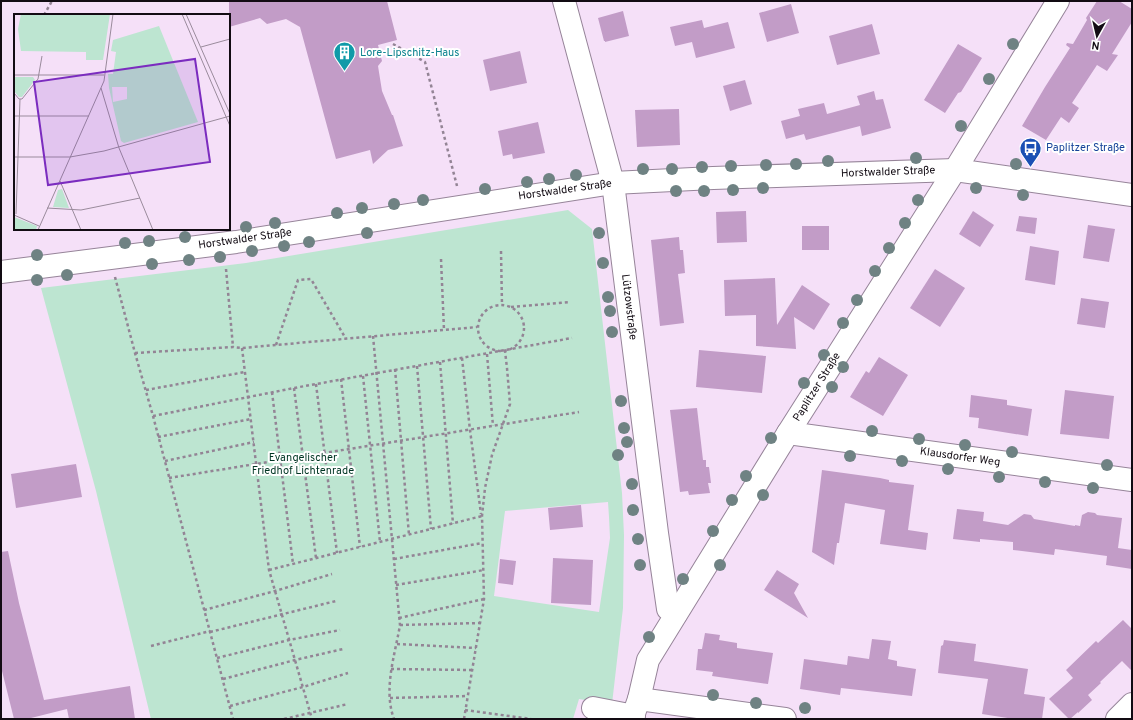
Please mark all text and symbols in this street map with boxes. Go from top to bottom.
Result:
inset map [14,14,230,230]
north arrow [1077,16,1117,56]
text: N [1091,37,1101,52]
building icon: Lore-Lipschitz-Haus [331,40,357,73]
place label: Lore-Lipschitz-Haus [360,46,459,60]
bus stop icon: Paplitzer Straße [1018,135,1044,168]
place label: Paplitzer Straße [1046,141,1125,155]
street label: Horstwalder Straße [841,163,936,181]
street label: Horstwalder Straße [517,176,613,204]
street label: Horstwalder Straße [197,225,293,253]
street label: Lützowstraße [618,273,640,341]
street label: Paplitzer Straße [790,350,844,424]
street label: Klausdorfer Weg [919,444,1001,470]
park label: Evangelischer Friedhof Lichtenrade [252,451,354,478]

